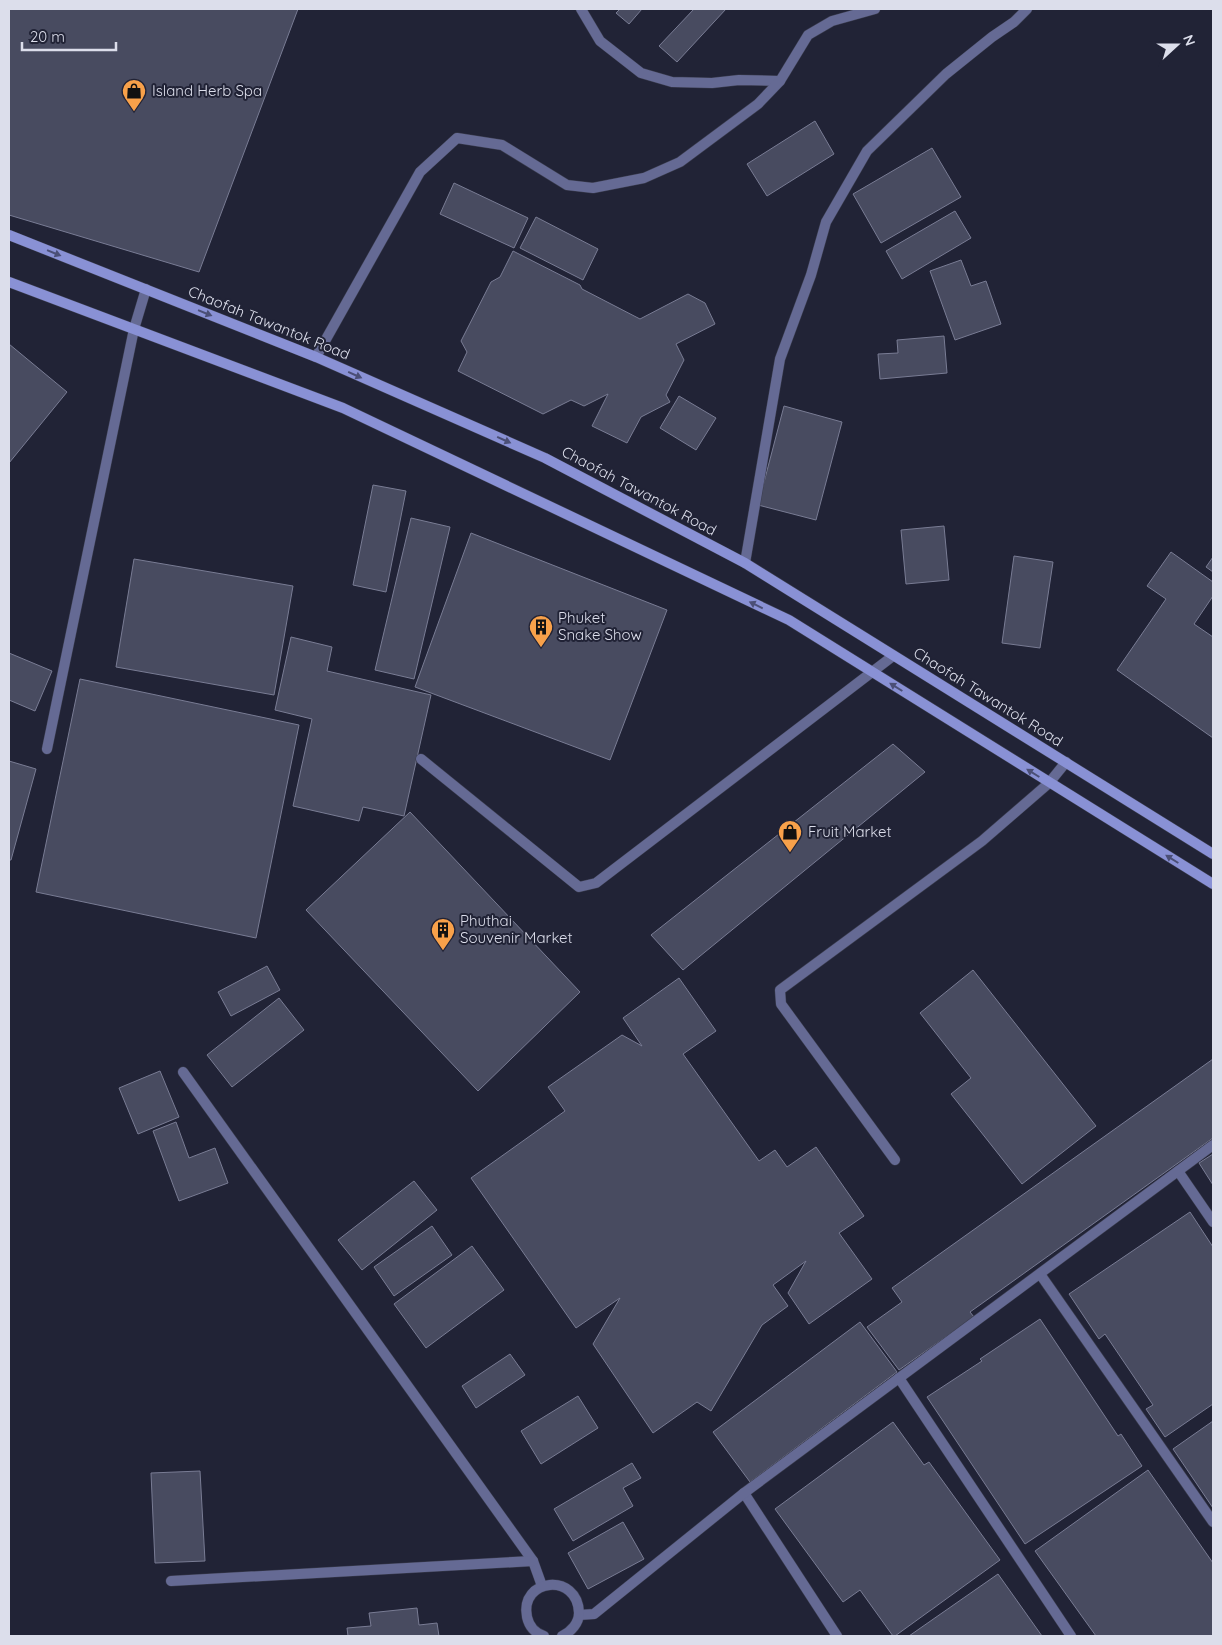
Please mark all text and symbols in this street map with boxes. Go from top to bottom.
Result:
scale bar [22,20,116,52]
north arrow [1152,20,1202,70]
text: 20 m [30,27,65,46]
text: N [1179,32,1199,48]
shop icon: Island Herb Spa [121,78,147,112]
place label: Island Herb Spa [152,81,262,100]
one-way arrow [47,249,62,257]
street label: Chaofah Tawantok Road [186,281,353,364]
one-way arrow [198,309,213,317]
one-way arrow [348,371,362,379]
one-way arrow [497,437,511,445]
street label: Chaofah Tawantok Road [559,442,720,539]
one-way arrow [749,600,763,608]
place label: Phuket Snake Show [558,608,642,644]
building icon: Phuket Snake Show [528,614,554,648]
street label: Chaofah Tawantok Road [910,643,1067,750]
one-way arrow [889,682,902,692]
one-way arrow [1027,769,1040,778]
shop icon: Fruit Market [777,819,803,853]
place label: Fruit Market [808,822,892,841]
one-way arrow [1165,854,1178,863]
place label: Phuthai Souvenir Market [460,911,573,947]
building icon: Phuthai Souvenir Market [430,917,456,951]

